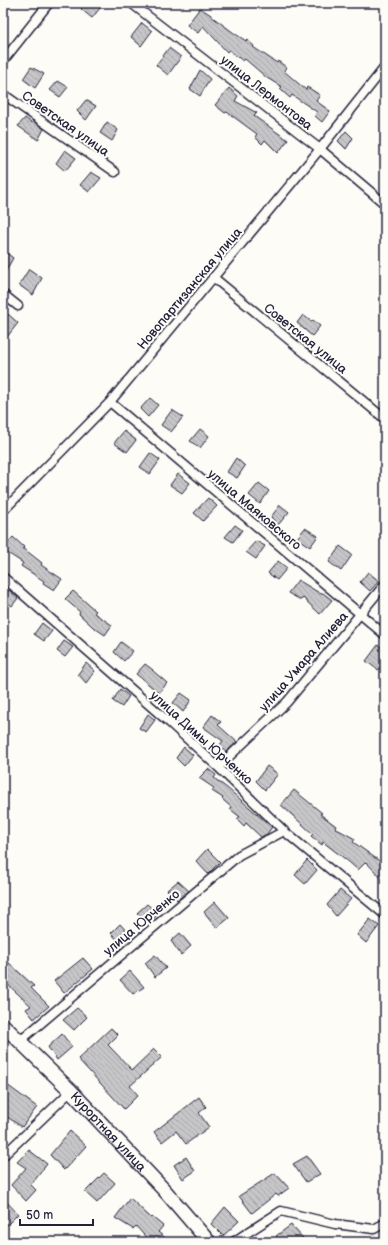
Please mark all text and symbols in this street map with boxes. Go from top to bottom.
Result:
street label: улица Лермонтова [217,52,316,134]
street label: Советская улица [19,88,112,160]
street label: Новопартизанская улица [134,224,246,353]
street label: Советская улица [260,300,351,378]
street label: улица Маяковского [204,466,304,554]
street label: улица Умара Алиева [256,608,352,715]
street label: улица Димы Юрченко [147,688,256,788]
street label: улица Юрченко [100,886,183,959]
street label: Курортная улица [67,1089,150,1175]
scale bar [20,1201,93,1227]
text: 50 m [26,1208,53,1223]

